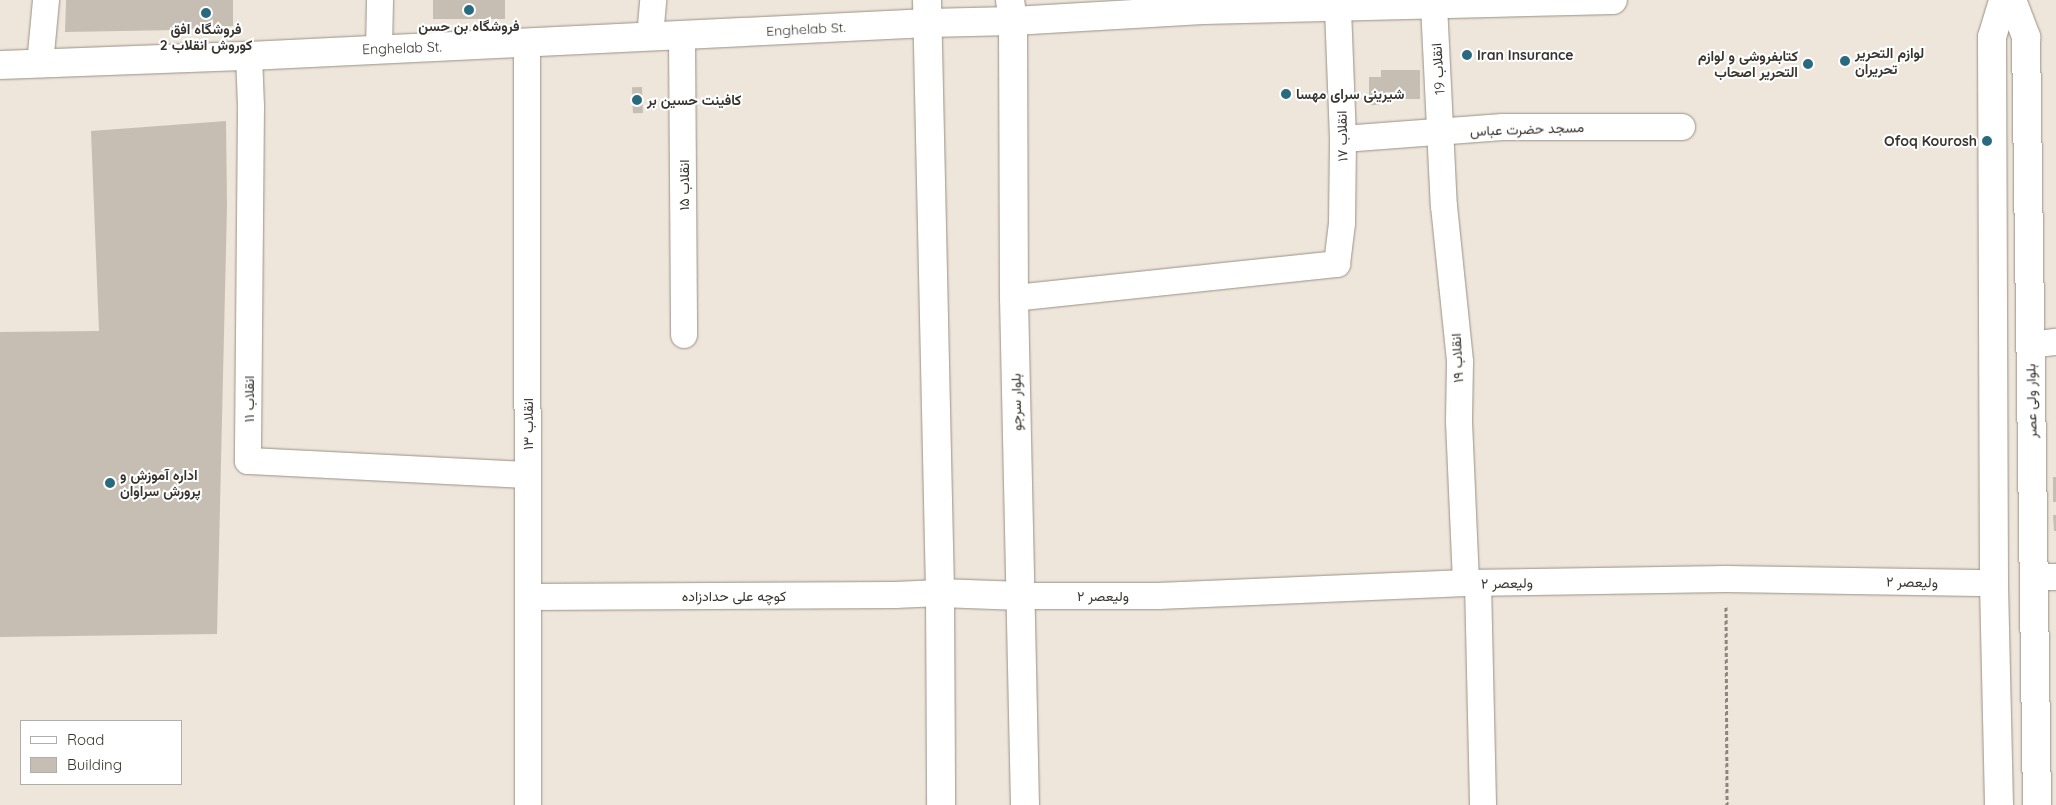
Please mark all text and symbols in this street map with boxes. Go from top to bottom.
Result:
marker: فروشگاه بن حسن [463,4,475,16]
marker: فروشگاه افق کوروش انقلاب 2 [200,7,212,19]
place label: فروشگاه بن حسن [418,18,520,34]
street label: Enghelab St. [766,19,846,39]
place label: فروشگاه افق کوروش انقلاب 2 [160,21,252,54]
street label: Enghelab St. [362,38,442,58]
street label: انقلاب 19 [1428,43,1448,95]
place label: لوازم التحریر تحریران [1855,45,1924,78]
place label: Iran Insurance [1477,47,1574,63]
place label: کتابفروشی و لوازم التحریر اصحاب [1698,48,1798,80]
marker: Iran Insurance [1461,49,1473,61]
marker: لوازم التحریر تحریران [1839,55,1851,67]
marker: کتابفروشی و لوازم التحریر اصحاب [1802,58,1814,70]
place label: شیرینی سرای مهسا [1296,86,1404,102]
marker: شیرینی سرای مهسا [1280,88,1292,100]
place label: کافینت حسین بر [647,92,741,108]
marker: کافینت حسین بر [631,94,643,106]
street label: انقلاب ۱۷ [1333,110,1351,162]
street label: مسجد حضرت عباس [1470,119,1584,139]
place label: Ofoq Kourosh [1884,133,1977,149]
marker: Ofoq Kourosh [1981,135,1993,147]
street label: انقلاب ۱۵ [676,159,692,211]
street label: انقلاب ۱۹ [1447,333,1467,383]
street label: بلوار ولی عصر [2022,364,2040,438]
street label: بلوار سرجو [1007,373,1025,431]
street label: انقلاب ۱۱ [241,376,257,422]
street label: انقلاب ۱۳ [520,398,536,450]
place label: اداره آموزش و پرورش سراوان [120,467,201,500]
marker: اداره آموزش و پرورش سراوان [104,477,116,489]
street label: ولیعصر ۲ [1886,573,1938,591]
street label: ولیعصر ۲ [1481,574,1533,592]
street label: کوچه علی حدادزاده [682,588,786,604]
street label: ولیعصر ۲ [1077,588,1129,604]
legend [20,720,182,785]
text: Road [67,730,104,749]
text: Building [67,755,122,774]

